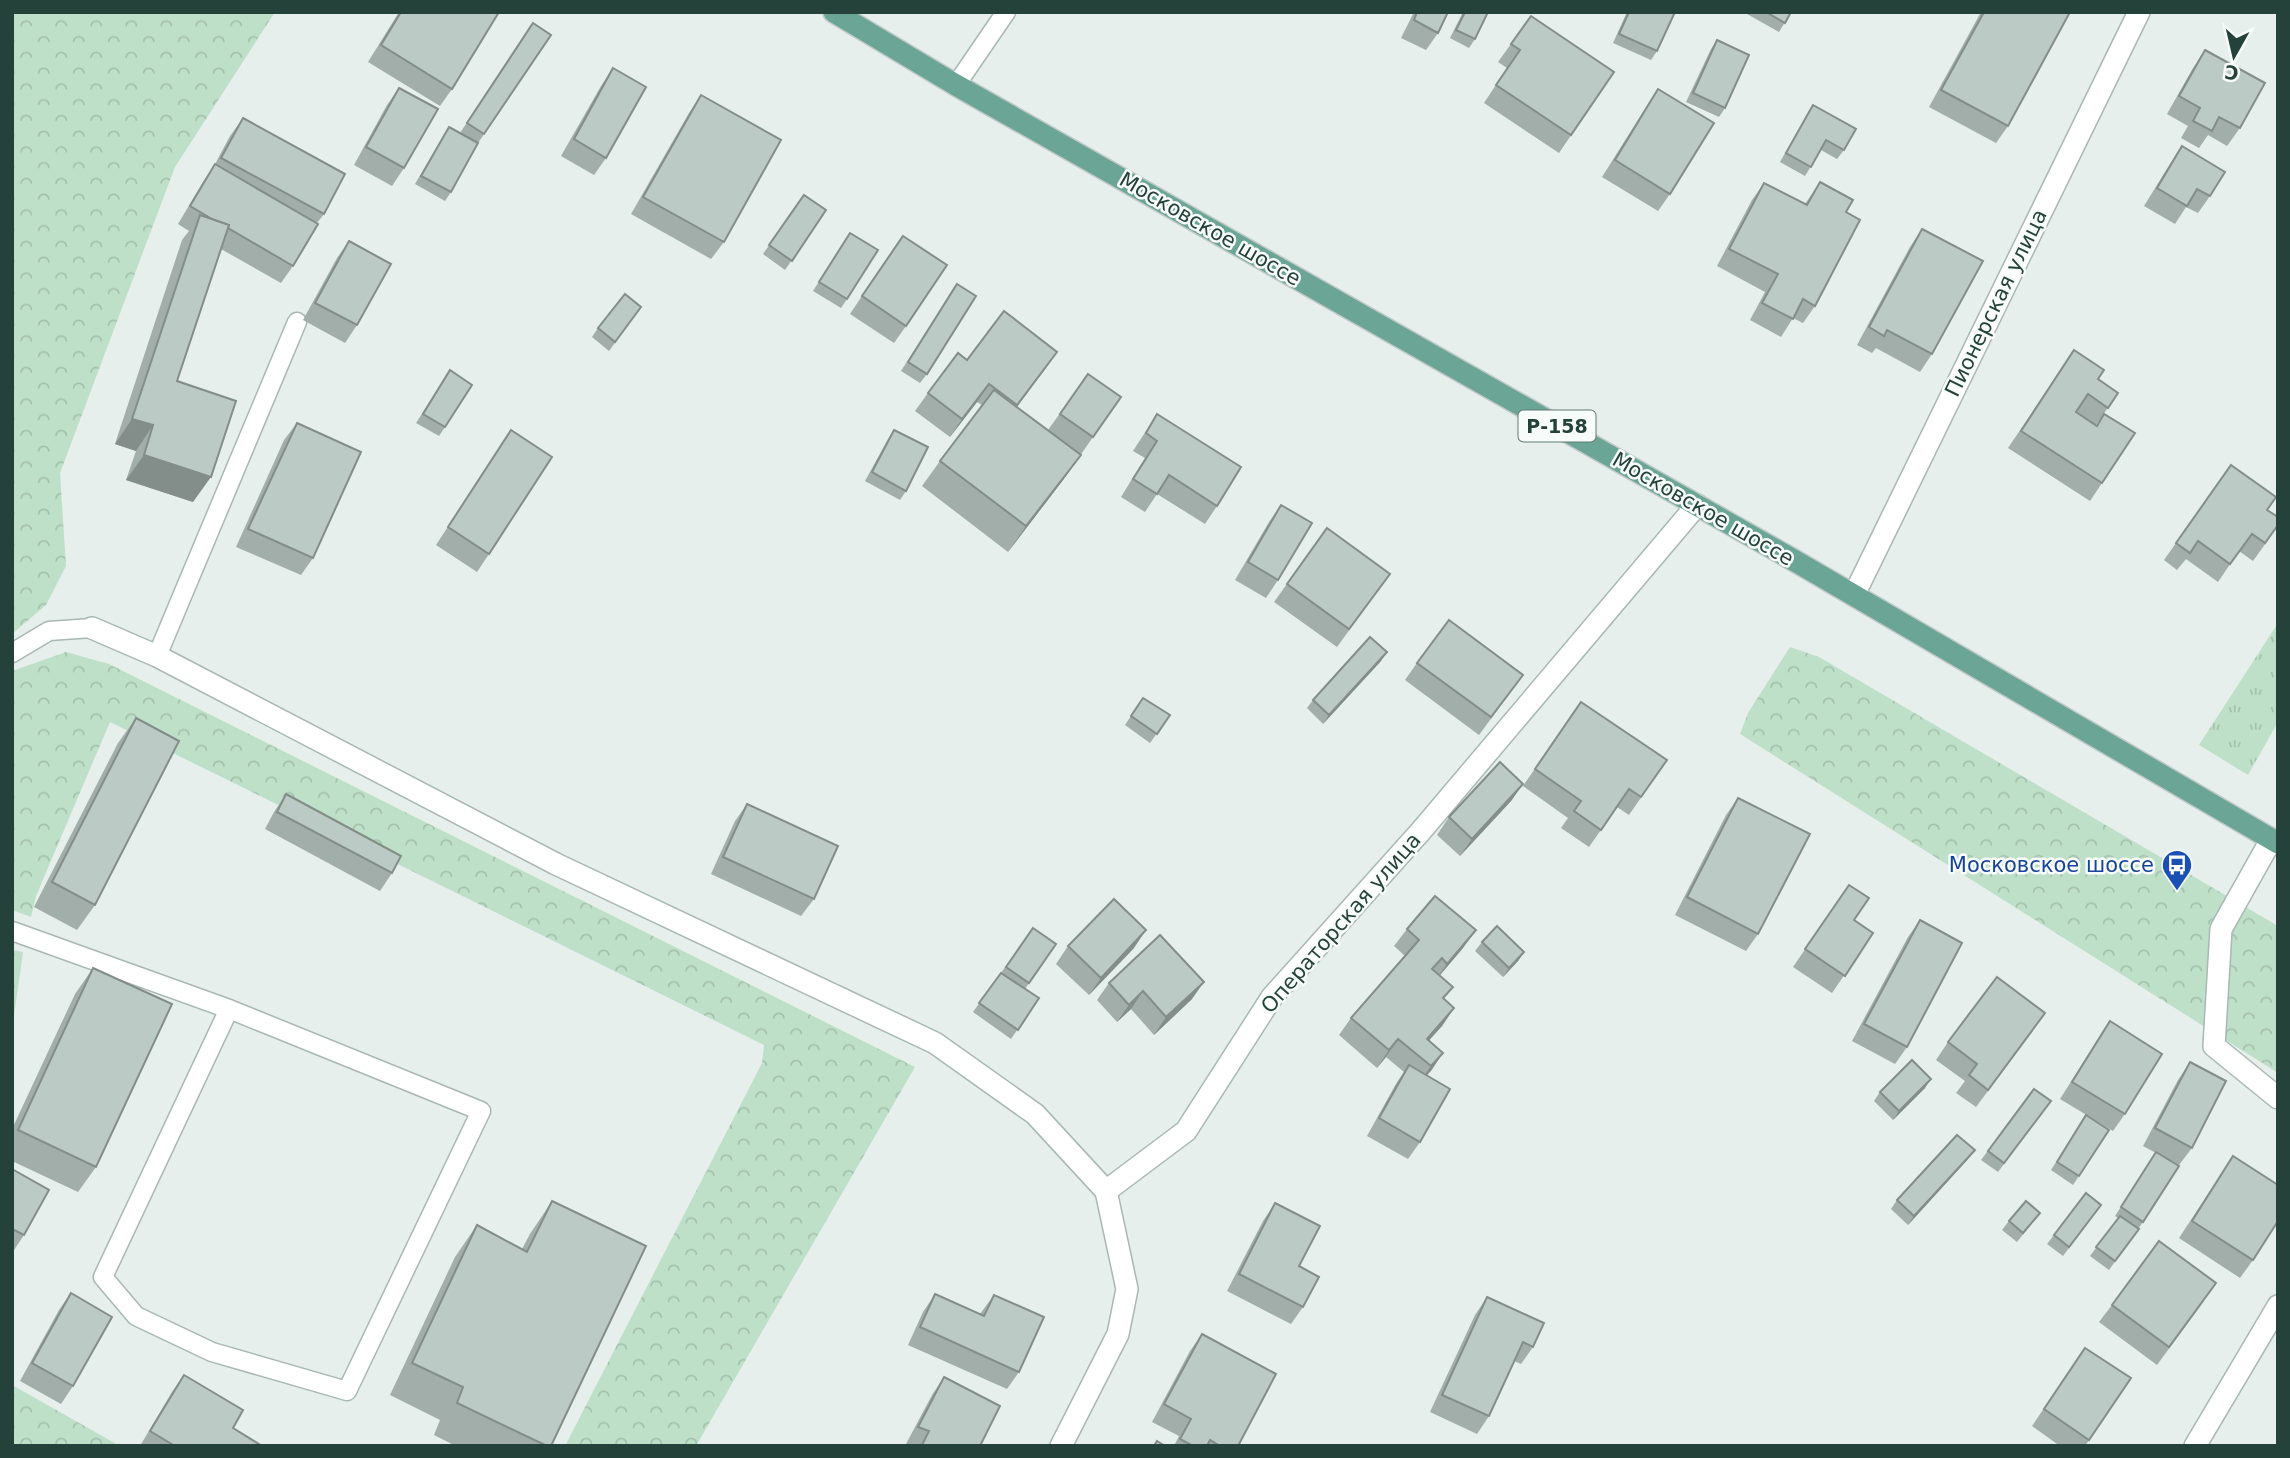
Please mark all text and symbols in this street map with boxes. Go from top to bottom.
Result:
north arrow [2199,21,2269,91]
text: С [2223,61,2240,85]
street label: Московское шоссе [1115,167,1305,291]
street label: Пионерская улица [1940,205,2052,401]
road number: Р-158 [1518,410,1596,442]
street label: Московское шоссе [1608,447,1798,571]
street label: Операторская улица [1256,828,1426,1018]
bus stop icon: Московское шоссе [2160,848,2194,892]
place label: Московское шоссе [1949,853,2154,877]

